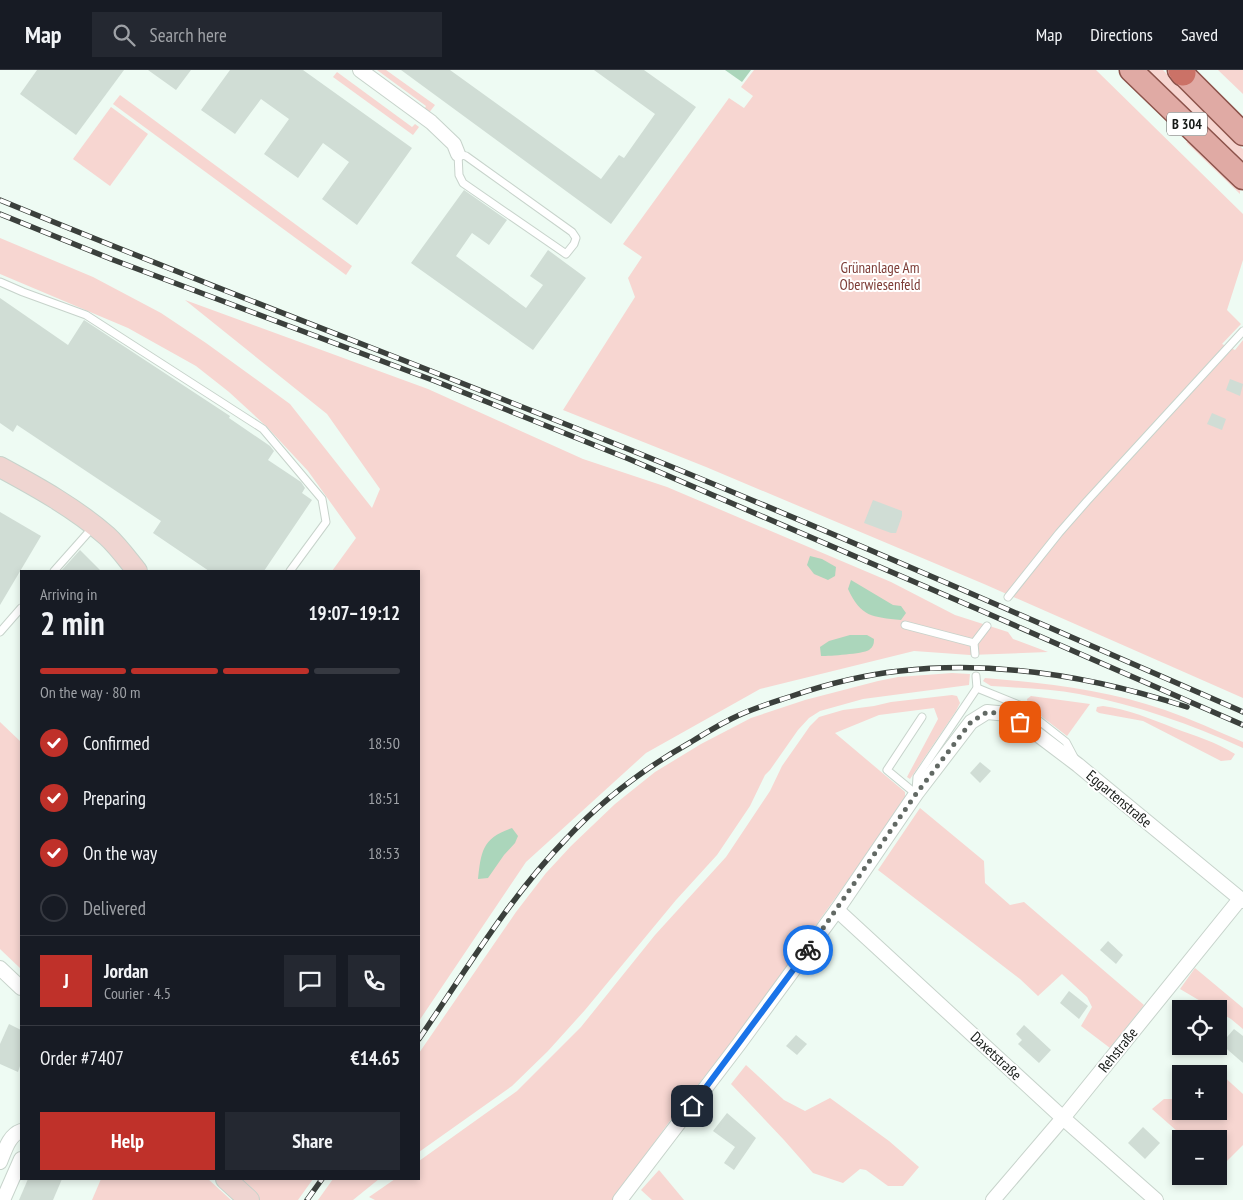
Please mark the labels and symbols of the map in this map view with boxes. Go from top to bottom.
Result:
road number: B 304 [1167,112,1207,136]
park label: Grünanlage Am Oberwiesenfeld [839,258,921,294]
pin [999,701,1041,743]
street label: Eggartenstraße [1083,766,1156,831]
courier [783,925,833,975]
street label: Rehstraße [1094,1023,1141,1076]
street label: Daxetstraße [967,1027,1026,1084]
pin [671,1085,713,1127]

